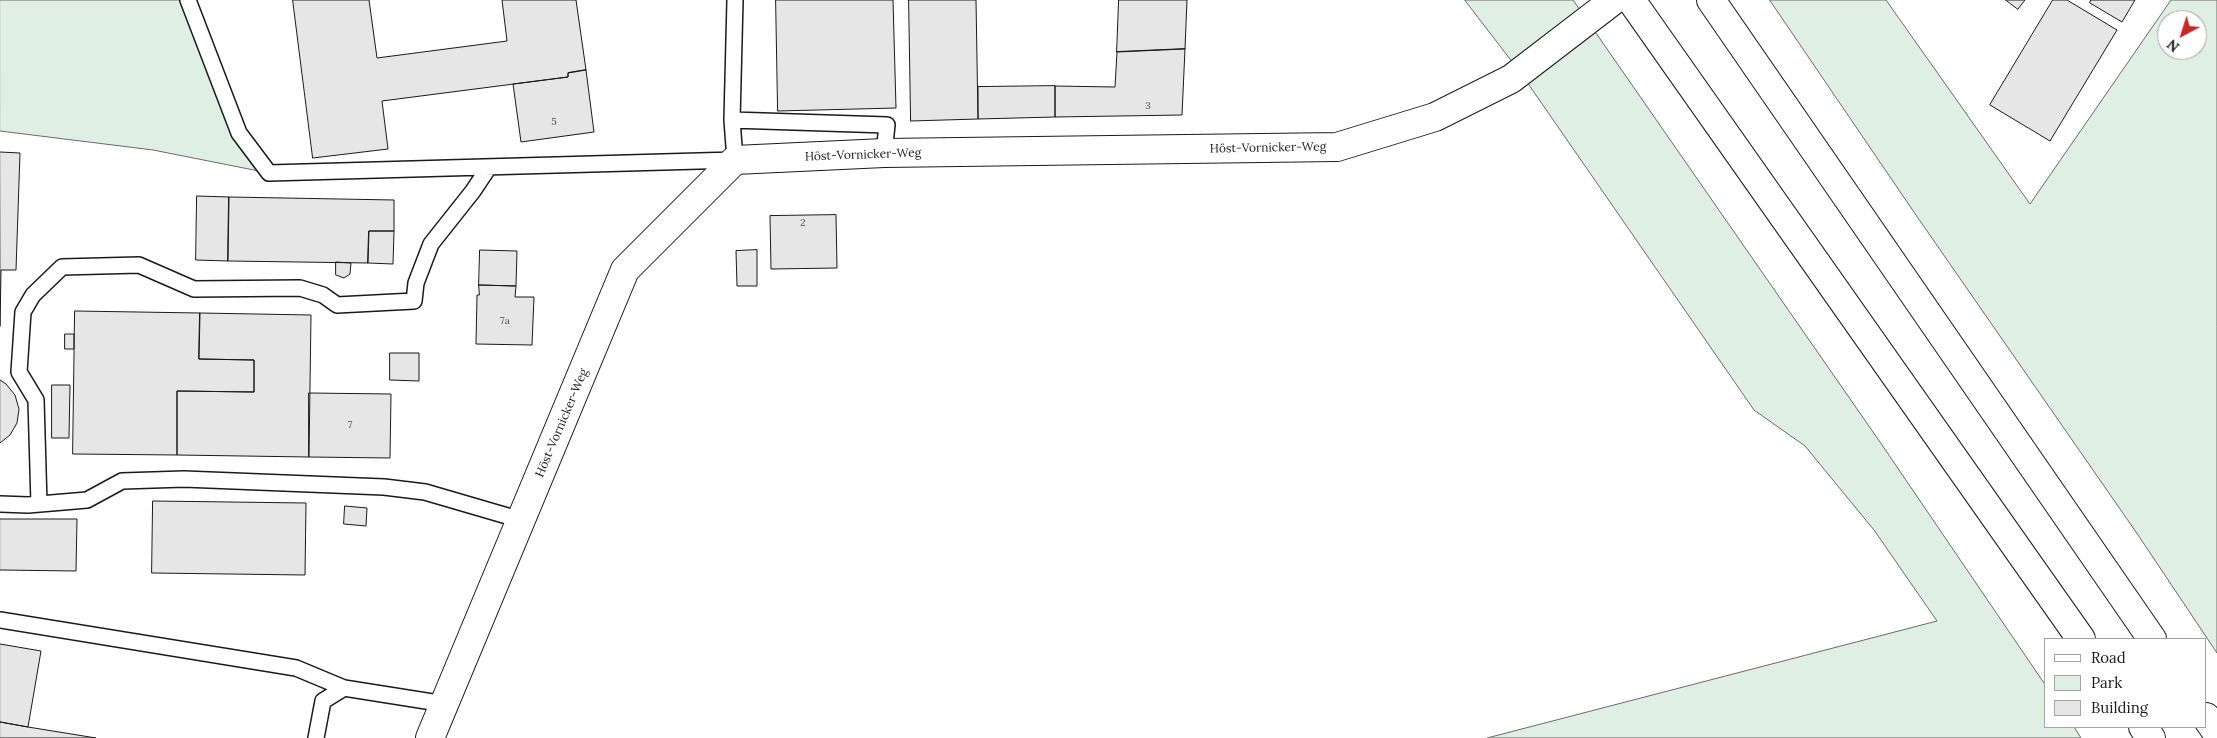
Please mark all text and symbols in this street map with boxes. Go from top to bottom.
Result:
north arrow [2157,10,2207,60]
text: N [2163,35,2183,56]
house number: 3 [1145,100,1151,112]
house number: 5 [551,116,557,128]
street label: Höst-Vornicker-Weg [1210,140,1326,156]
street label: Höst-Vornicker-Weg [805,146,921,164]
house number: 2 [800,217,806,229]
house number: 7a [500,315,510,327]
street label: Höst-Vornicker-Weg [533,367,591,479]
house number: 7 [348,419,352,431]
legend [2044,638,2207,728]
text: Road [2091,648,2126,667]
text: Park [2091,673,2122,692]
text: Building [2091,698,2148,717]

